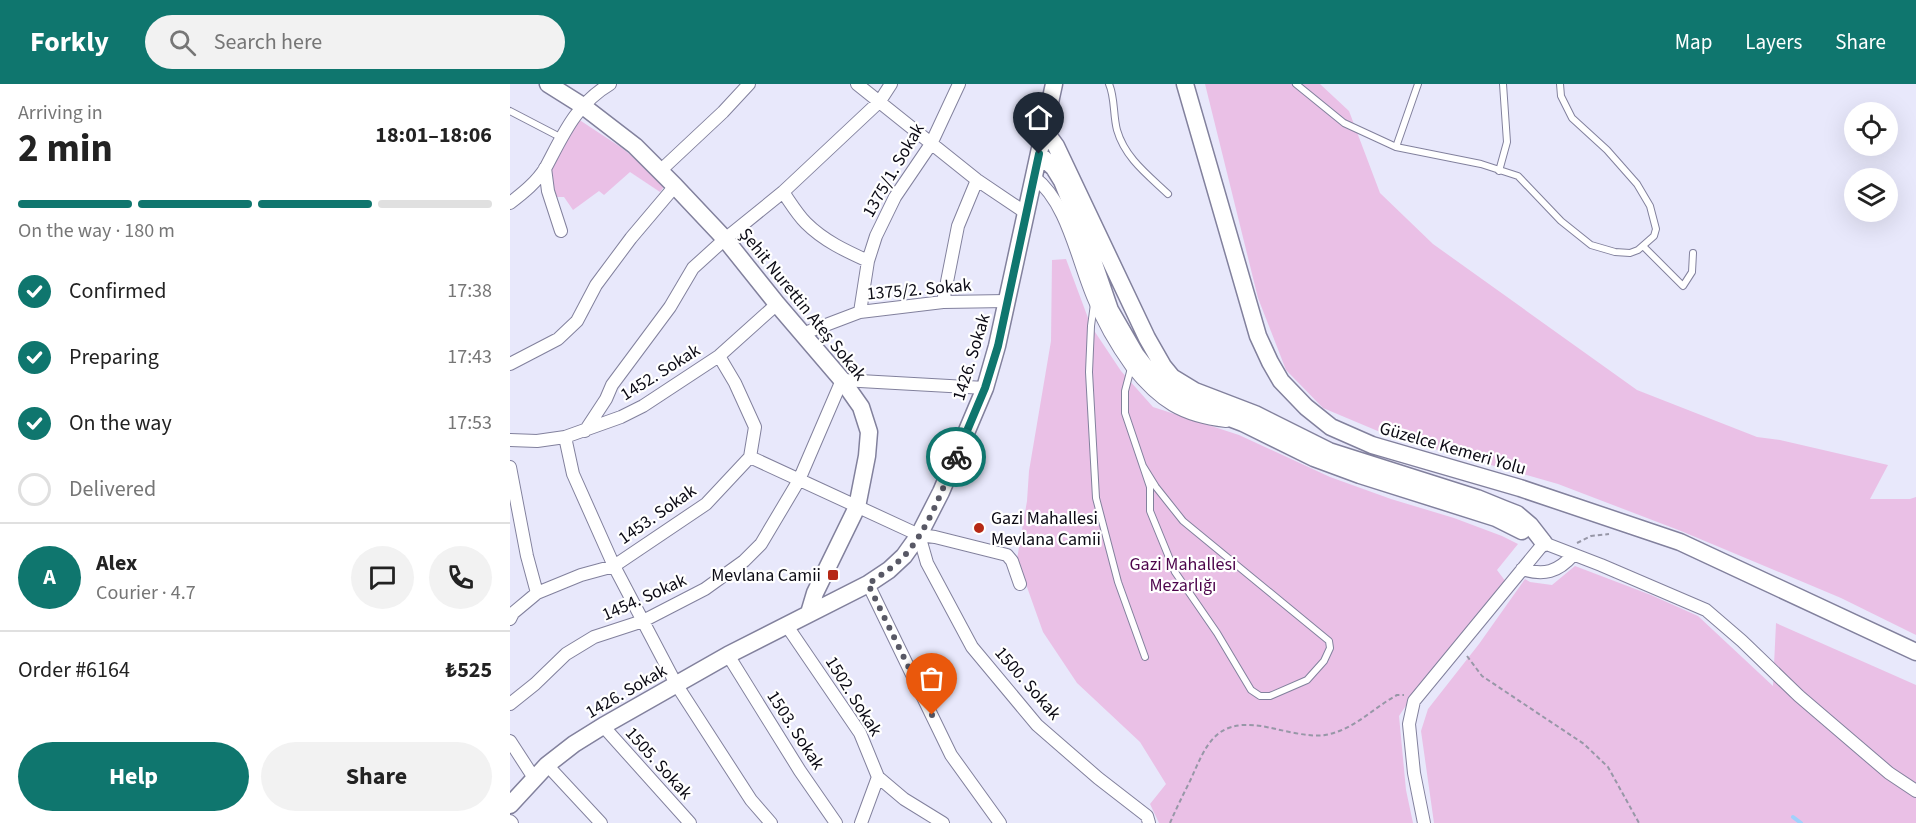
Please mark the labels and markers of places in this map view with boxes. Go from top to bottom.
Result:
pin [1013,92,1064,154]
place label: Gazi Mahallesi Mevlana Camii [991,506,1101,552]
marker: Gazi Mahallesi Mevlana Camii [972,521,986,535]
place label: Mevlana Camii [711,563,821,588]
marker: Mevlana Camii [826,568,840,582]
pin [906,653,957,715]

